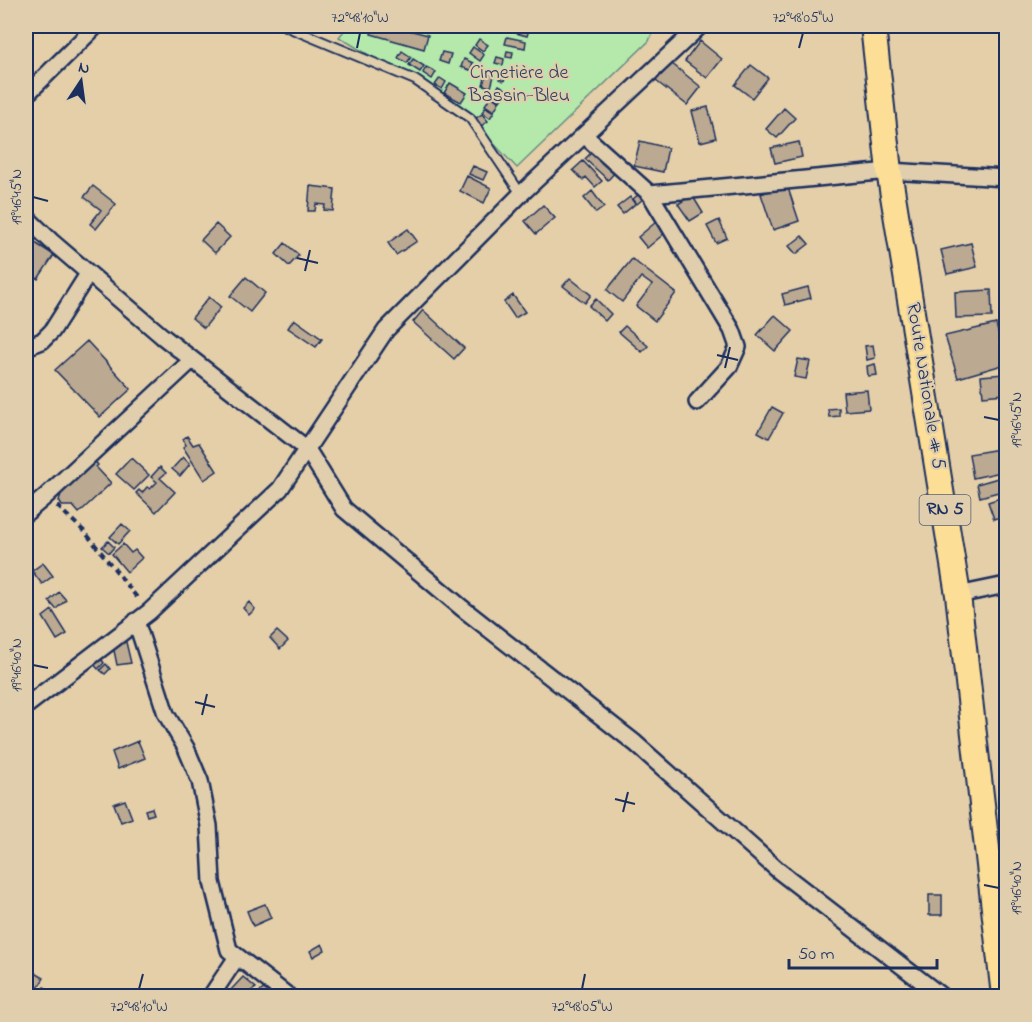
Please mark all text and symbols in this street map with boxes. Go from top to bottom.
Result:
text: 72°48'10"W [331,7,389,29]
text: 72°48'05"W [772,7,834,29]
north arrow [51,51,111,111]
text: N [76,55,92,81]
park label: Cimetière de Bassin-Bleu [467,59,570,111]
text: 19°46'45"N [6,169,28,225]
street label: Route Nationale # 5 [898,301,952,471]
text: 19°46'45"N [1006,392,1028,448]
road number: RN 5 [920,495,970,525]
text: 19°46'40"N [6,638,28,692]
text: 19°46'40"N [1006,861,1028,915]
scale bar [789,932,938,970]
text: 50 m [798,942,835,968]
text: 72°48'10"W [110,996,168,1018]
text: 72°48'05"W [551,996,613,1018]

